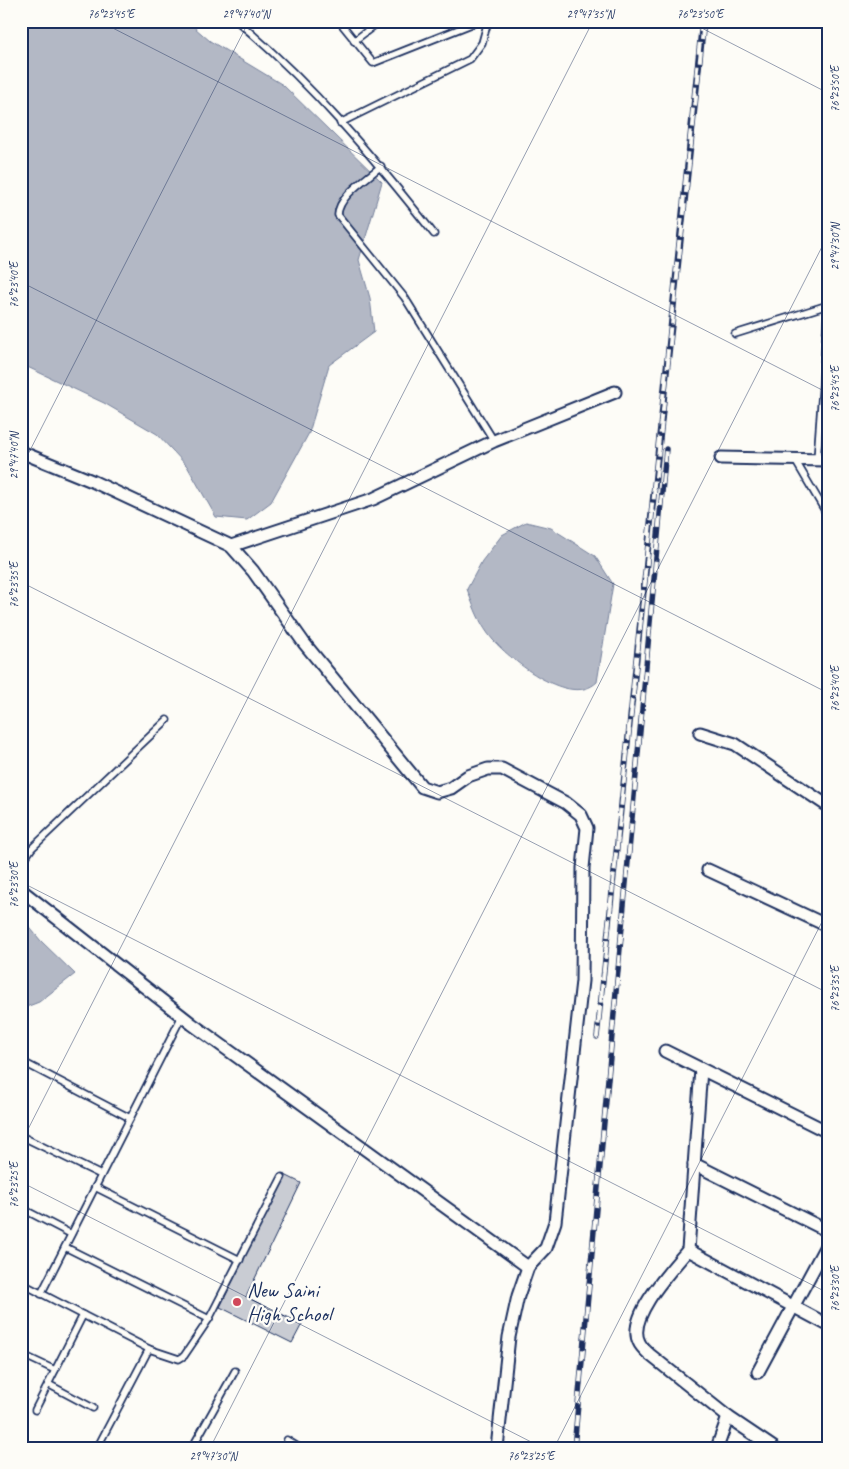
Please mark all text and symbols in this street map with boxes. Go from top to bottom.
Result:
text: 76°23'45"E [88,6,136,22]
text: 29°47'40"N [222,6,271,22]
text: 29°47'35"N [566,6,615,22]
text: 76°23'50"E [677,6,725,22]
text: 76°23'50"E [827,64,843,112]
text: 29°47'30"N [827,222,843,271]
text: 76°23'40"E [6,260,22,308]
text: 76°23'45"E [827,364,843,412]
text: 29°47'40"N [6,431,22,480]
text: 76°23'35"E [6,560,22,608]
text: 76°23'40"E [827,664,843,712]
text: 76°23'30"E [6,860,22,908]
text: 76°23'35"E [827,964,843,1012]
text: 76°23'25"E [6,1160,22,1208]
text: 76°23'30"E [827,1264,843,1312]
place label: New Saini High School [247,1277,335,1327]
marker: New Saini High School [231,1296,243,1308]
text: 29°47'30"N [189,1448,238,1464]
text: 76°23'25"E [508,1448,556,1464]

